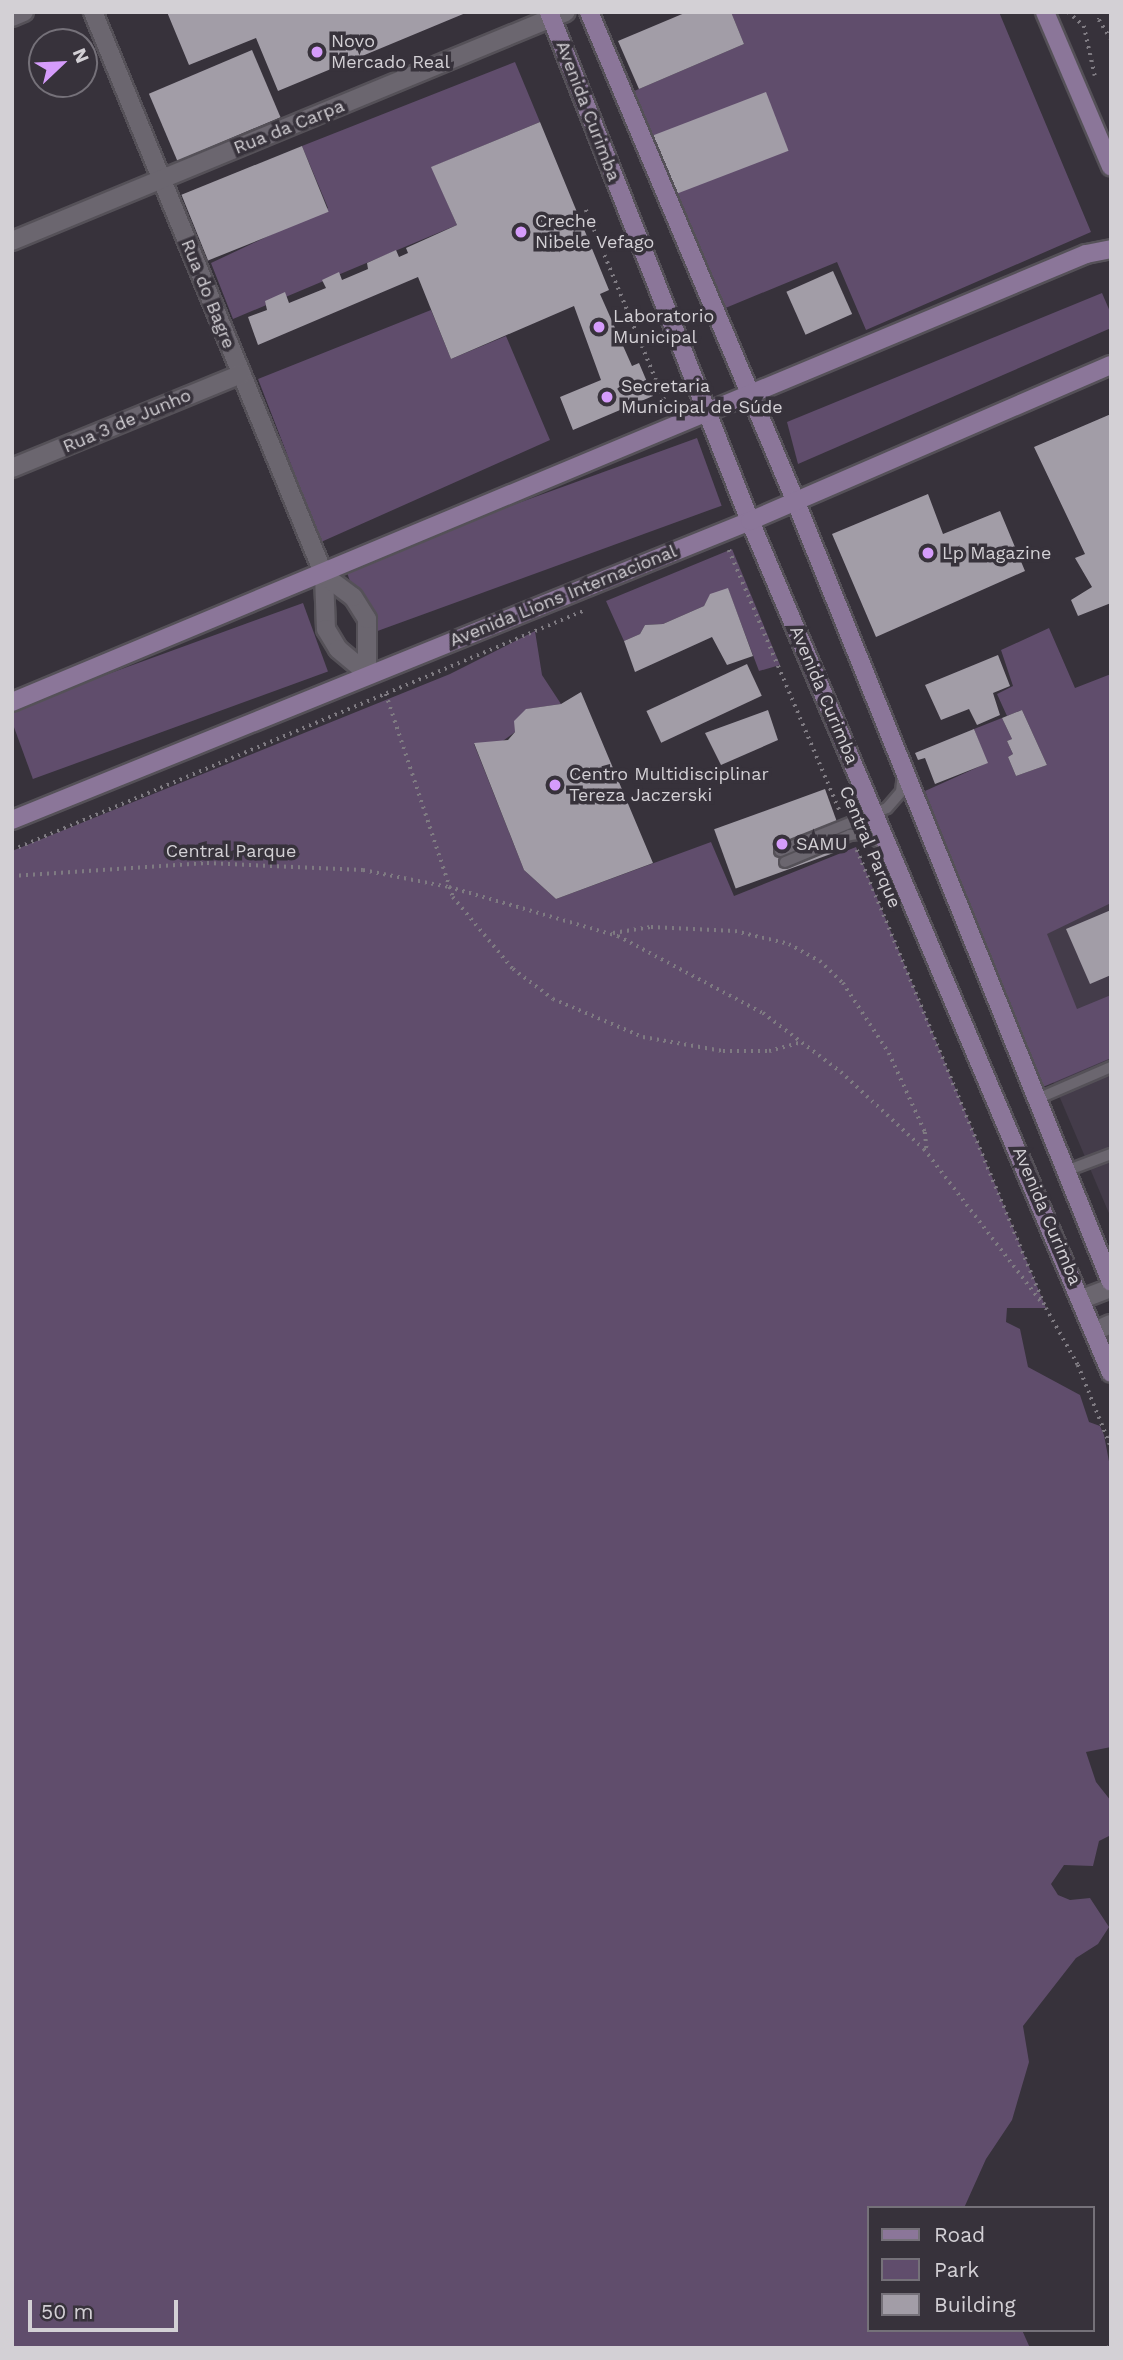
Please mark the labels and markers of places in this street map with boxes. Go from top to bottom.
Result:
place label: Novo Mercado Real [331,31,450,74]
marker: Novo Mercado Real [309,44,325,60]
place label: Creche Nibele Vefago [535,211,655,254]
marker: Creche Nibele Vefago [513,224,529,240]
place label: Laboratorio Municipal [613,306,714,348]
marker: Laboratorio Municipal [591,319,607,335]
place label: Secretaria Municipal de Súde [621,376,783,418]
marker: Secretaria Municipal de Súde [599,389,615,405]
place label: Lp Magazine [942,542,1051,564]
marker: Lp Magazine [920,545,936,561]
place label: Centro Multidisciplinar Tereza Jaczerski [569,764,769,806]
marker: Centro Multidisciplinar Tereza Jaczerski [547,777,563,793]
place label: SAMU [796,833,847,855]
marker: SAMU [774,836,790,852]

